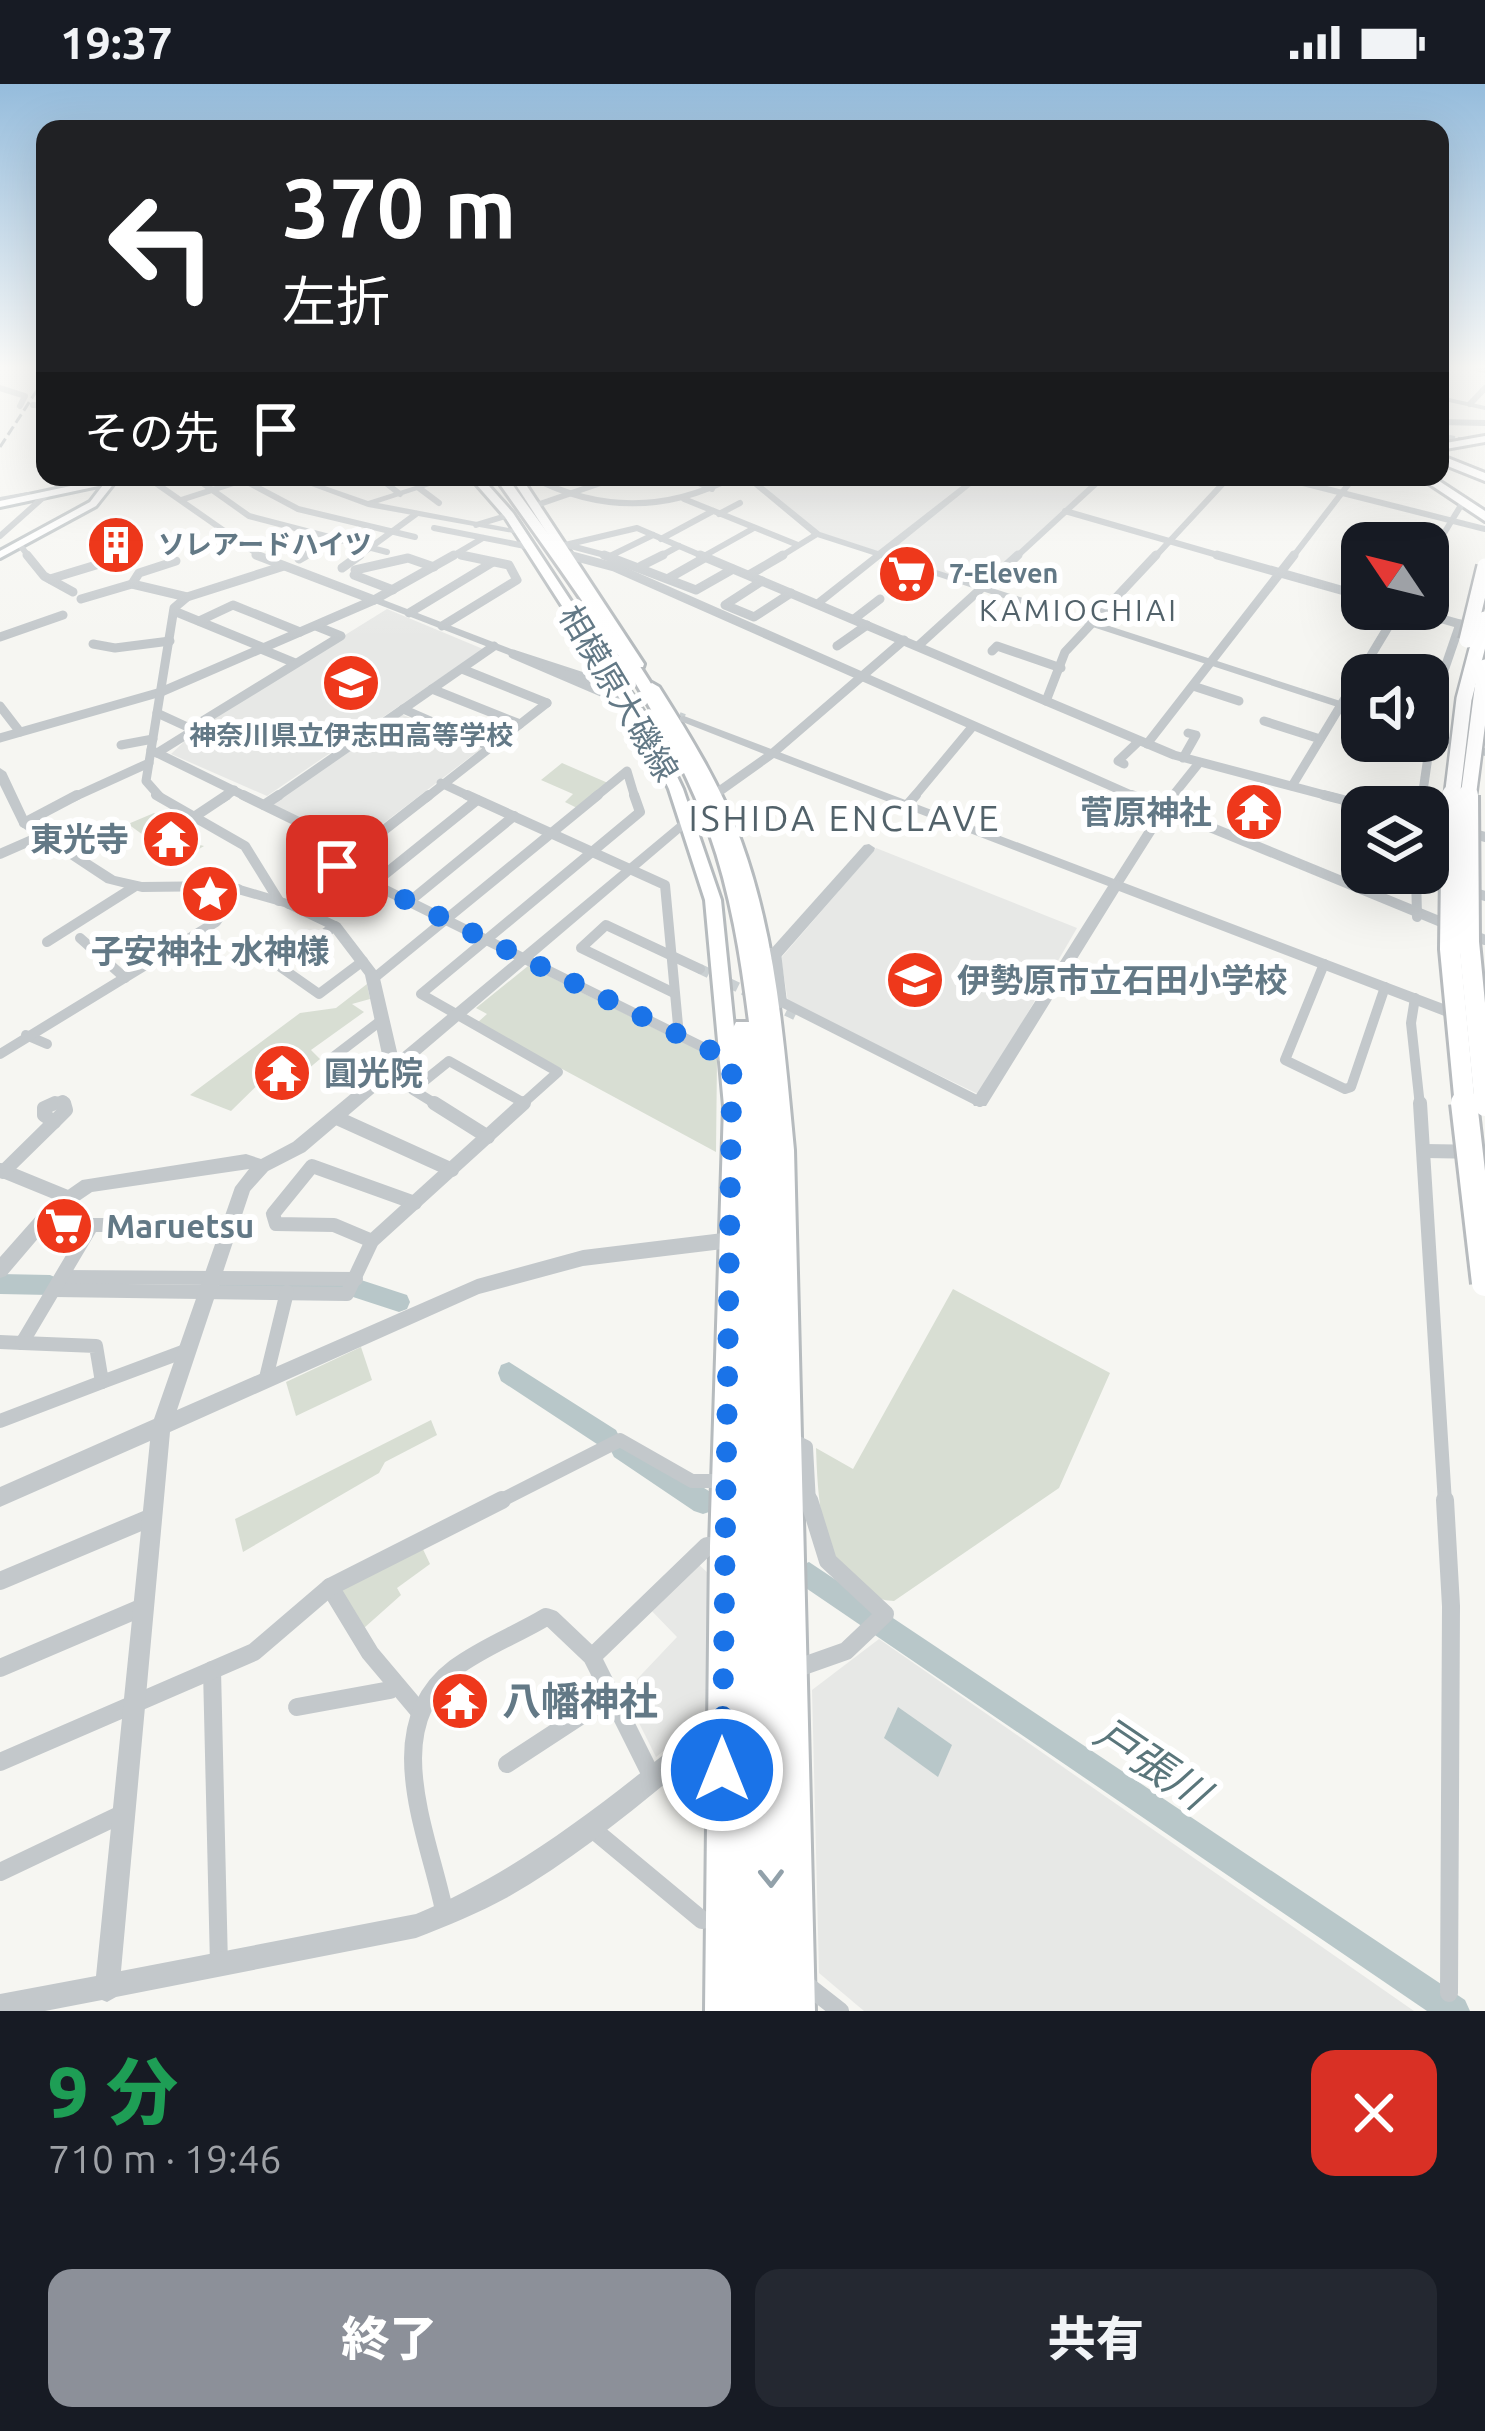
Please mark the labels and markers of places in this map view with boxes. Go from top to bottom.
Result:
building icon: ソレアードハイツ [85,514,147,576]
place label: ソレアードハイツ [158,529,372,559]
supermarket icon: 7-Eleven [876,543,938,605]
place label: 7-Eleven [949,558,1058,588]
school or university icon: 神奈川県立伊志田高等学校 [320,652,382,714]
place label: 神奈川県立伊志田高等学校 [189,720,513,750]
temple icon: 菅原神社 [1223,781,1285,843]
place label: 菅原神社 [1080,793,1212,830]
temple icon: 東光寺 [140,808,202,870]
pin [286,815,388,917]
place label: 東光寺 [30,820,129,857]
place icon: 子安神社 水神様 [179,863,241,925]
place label: 子安神社 水神様 [91,932,329,969]
school or university icon: 伊勢原市立石田小学校 [884,949,946,1011]
place label: 伊勢原市立石田小学校 [957,961,1287,998]
temple icon: 圓光院 [251,1042,313,1104]
place label: 圓光院 [324,1054,423,1091]
supermarket icon: Maruetsu [33,1195,95,1257]
place label: Maruetsu [106,1207,254,1244]
temple icon: 八幡神社 [429,1670,491,1732]
place label: 八幡神社 [502,1679,658,1722]

